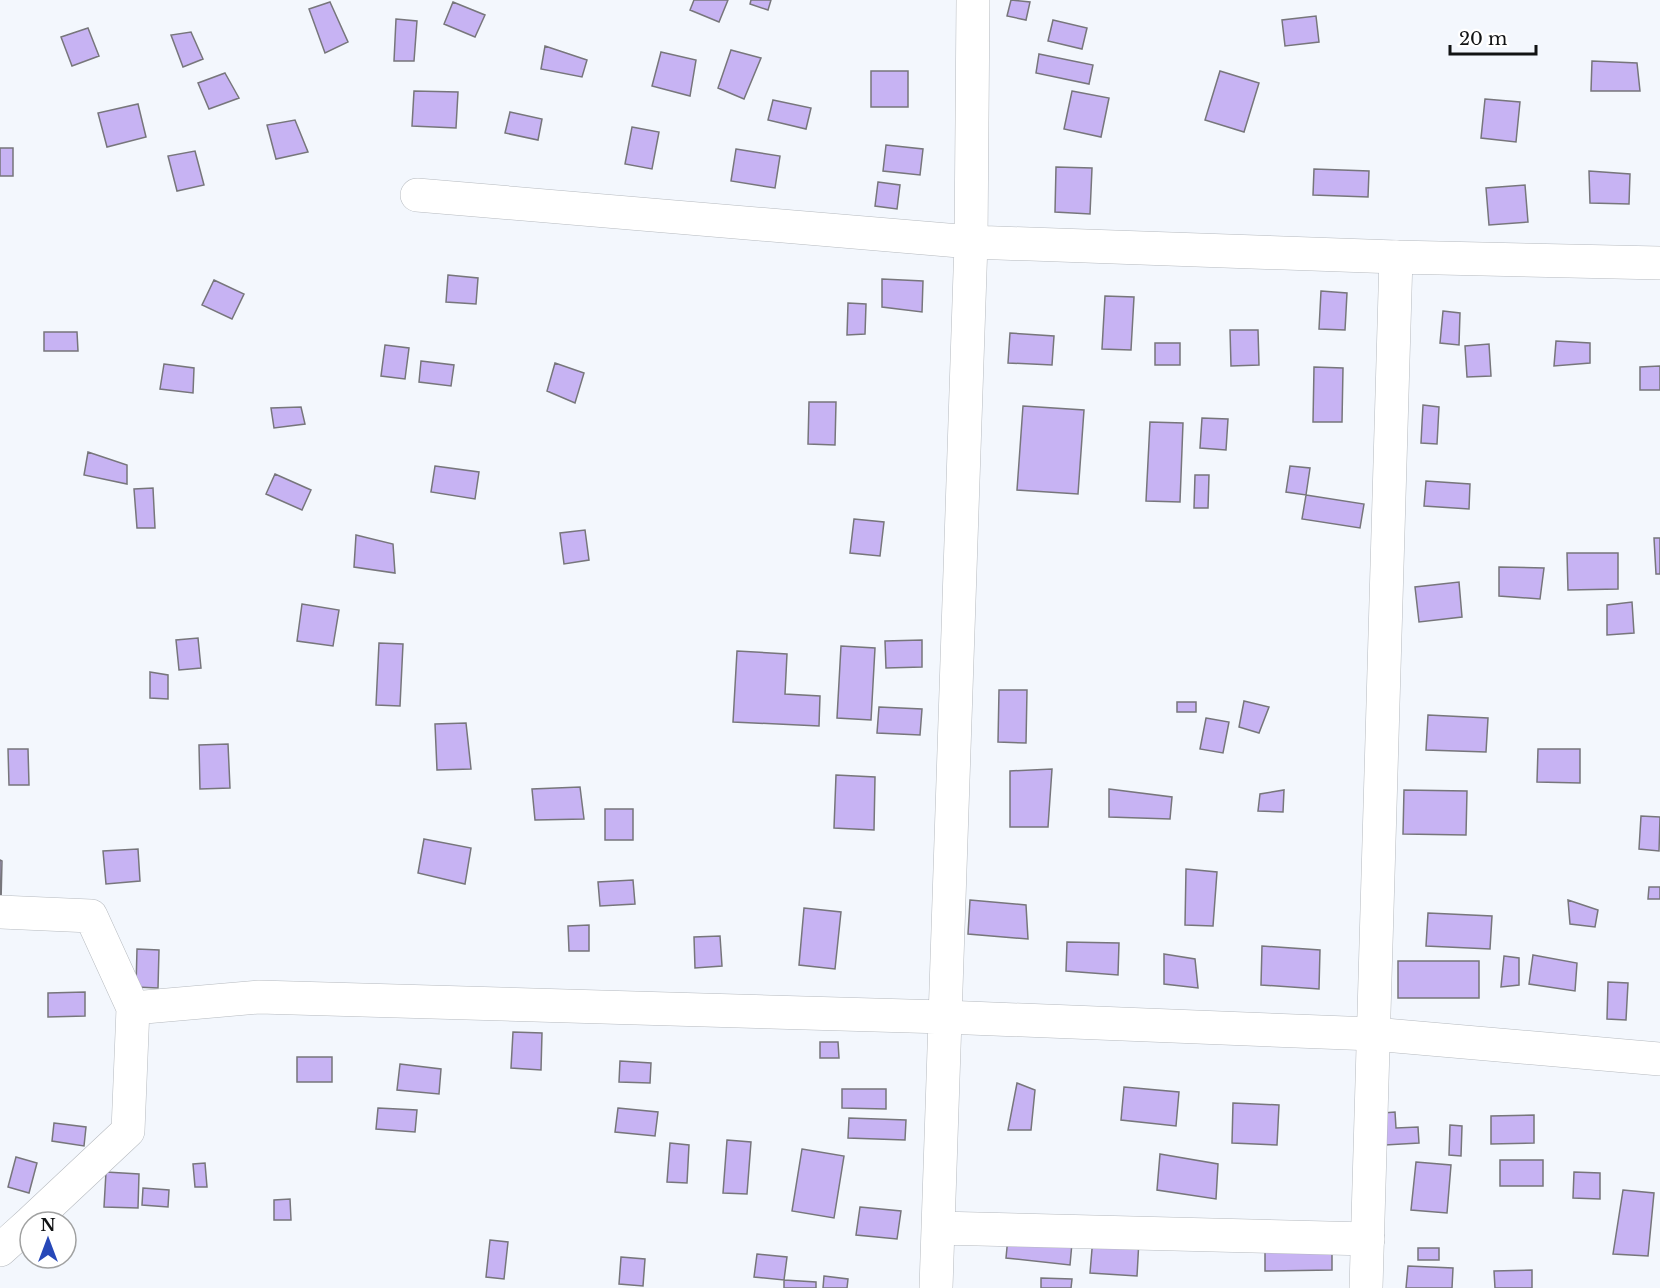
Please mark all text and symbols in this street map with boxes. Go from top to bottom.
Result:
scale bar [1450,18,1536,56]
text: 20 m [1459,28,1507,50]
north arrow [18,1210,78,1270]
text: N [40,1215,56,1235]

